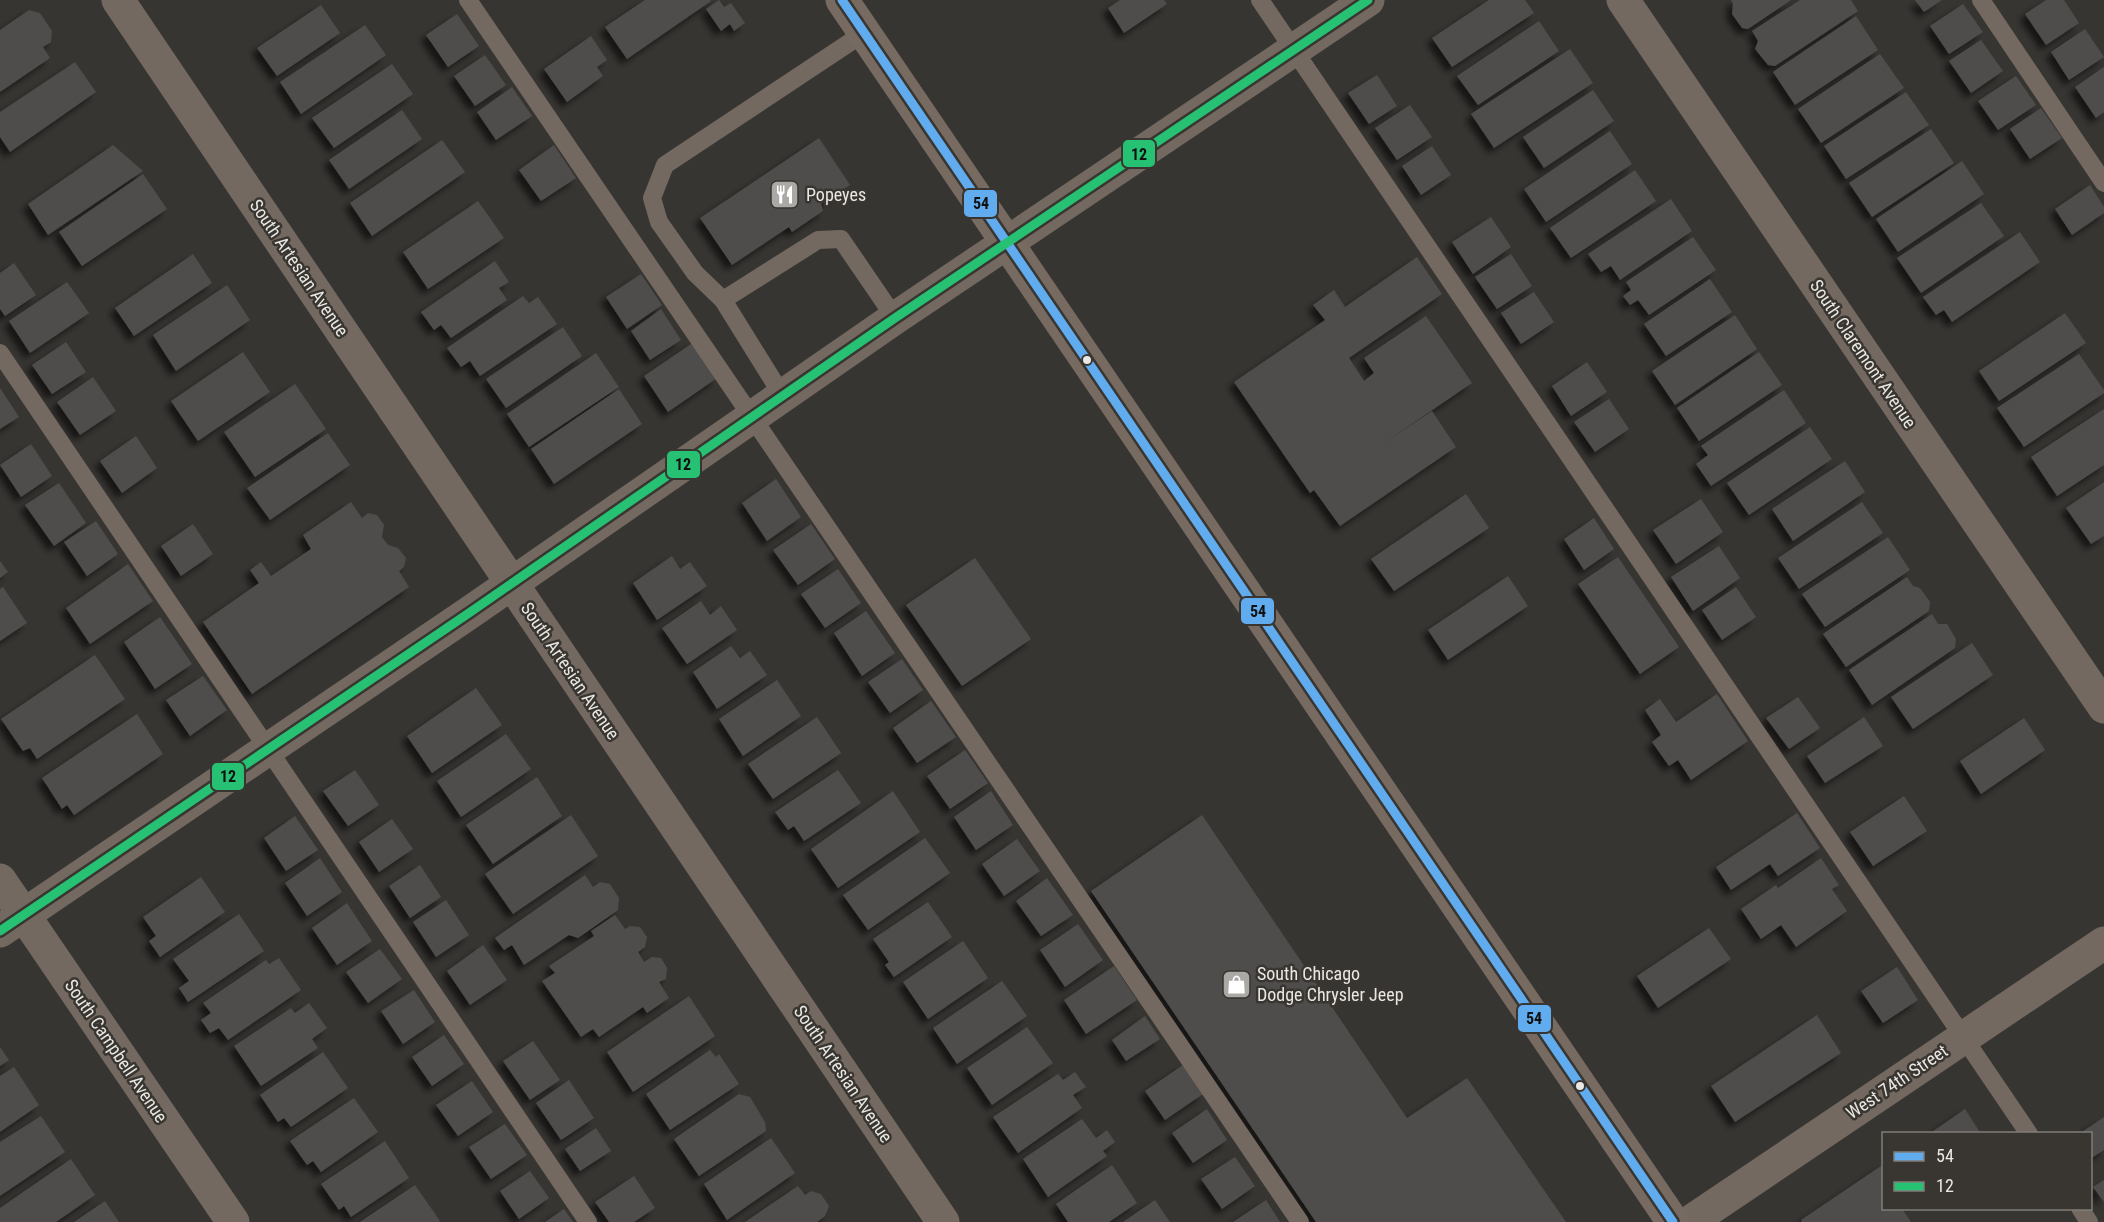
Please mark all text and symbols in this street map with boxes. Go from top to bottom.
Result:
line badge: 12 [1122,139,1156,168]
text: 12 [1131,145,1147,164]
restaurant icon: Popeyes [769,179,801,211]
place label: Popeyes [806,184,866,205]
line badge: 54 [963,189,998,218]
text: 54 [973,194,989,213]
street label: South Artesian Avenue [246,195,353,340]
street label: South Claremont Avenue [1806,276,1921,432]
unlabelled marker [1081,354,1093,366]
line badge: 12 [666,450,701,479]
text: 12 [675,455,691,474]
line badge: 54 [1240,597,1275,625]
street label: South Artesian Avenue [517,598,624,743]
text: 54 [1250,602,1266,621]
line badge: 12 [211,762,245,791]
text: 12 [220,767,236,786]
place label: South Chicago Dodge Chrysler Jeep [1257,963,1404,1005]
shop icon: South Chicago Dodge Chrysler Jeep [1220,968,1252,1000]
street label: South Campbell Avenue [61,975,172,1126]
street label: South Artesian Avenue [790,1001,897,1146]
line badge: 54 [1517,1004,1552,1033]
text: 54 [1526,1009,1542,1028]
street label: West 74th Street [1842,1040,1951,1123]
unlabelled marker [1574,1080,1586,1092]
legend [1882,1132,2092,1210]
text: 54 [1936,1145,1954,1166]
text: 12 [1936,1175,1954,1196]

